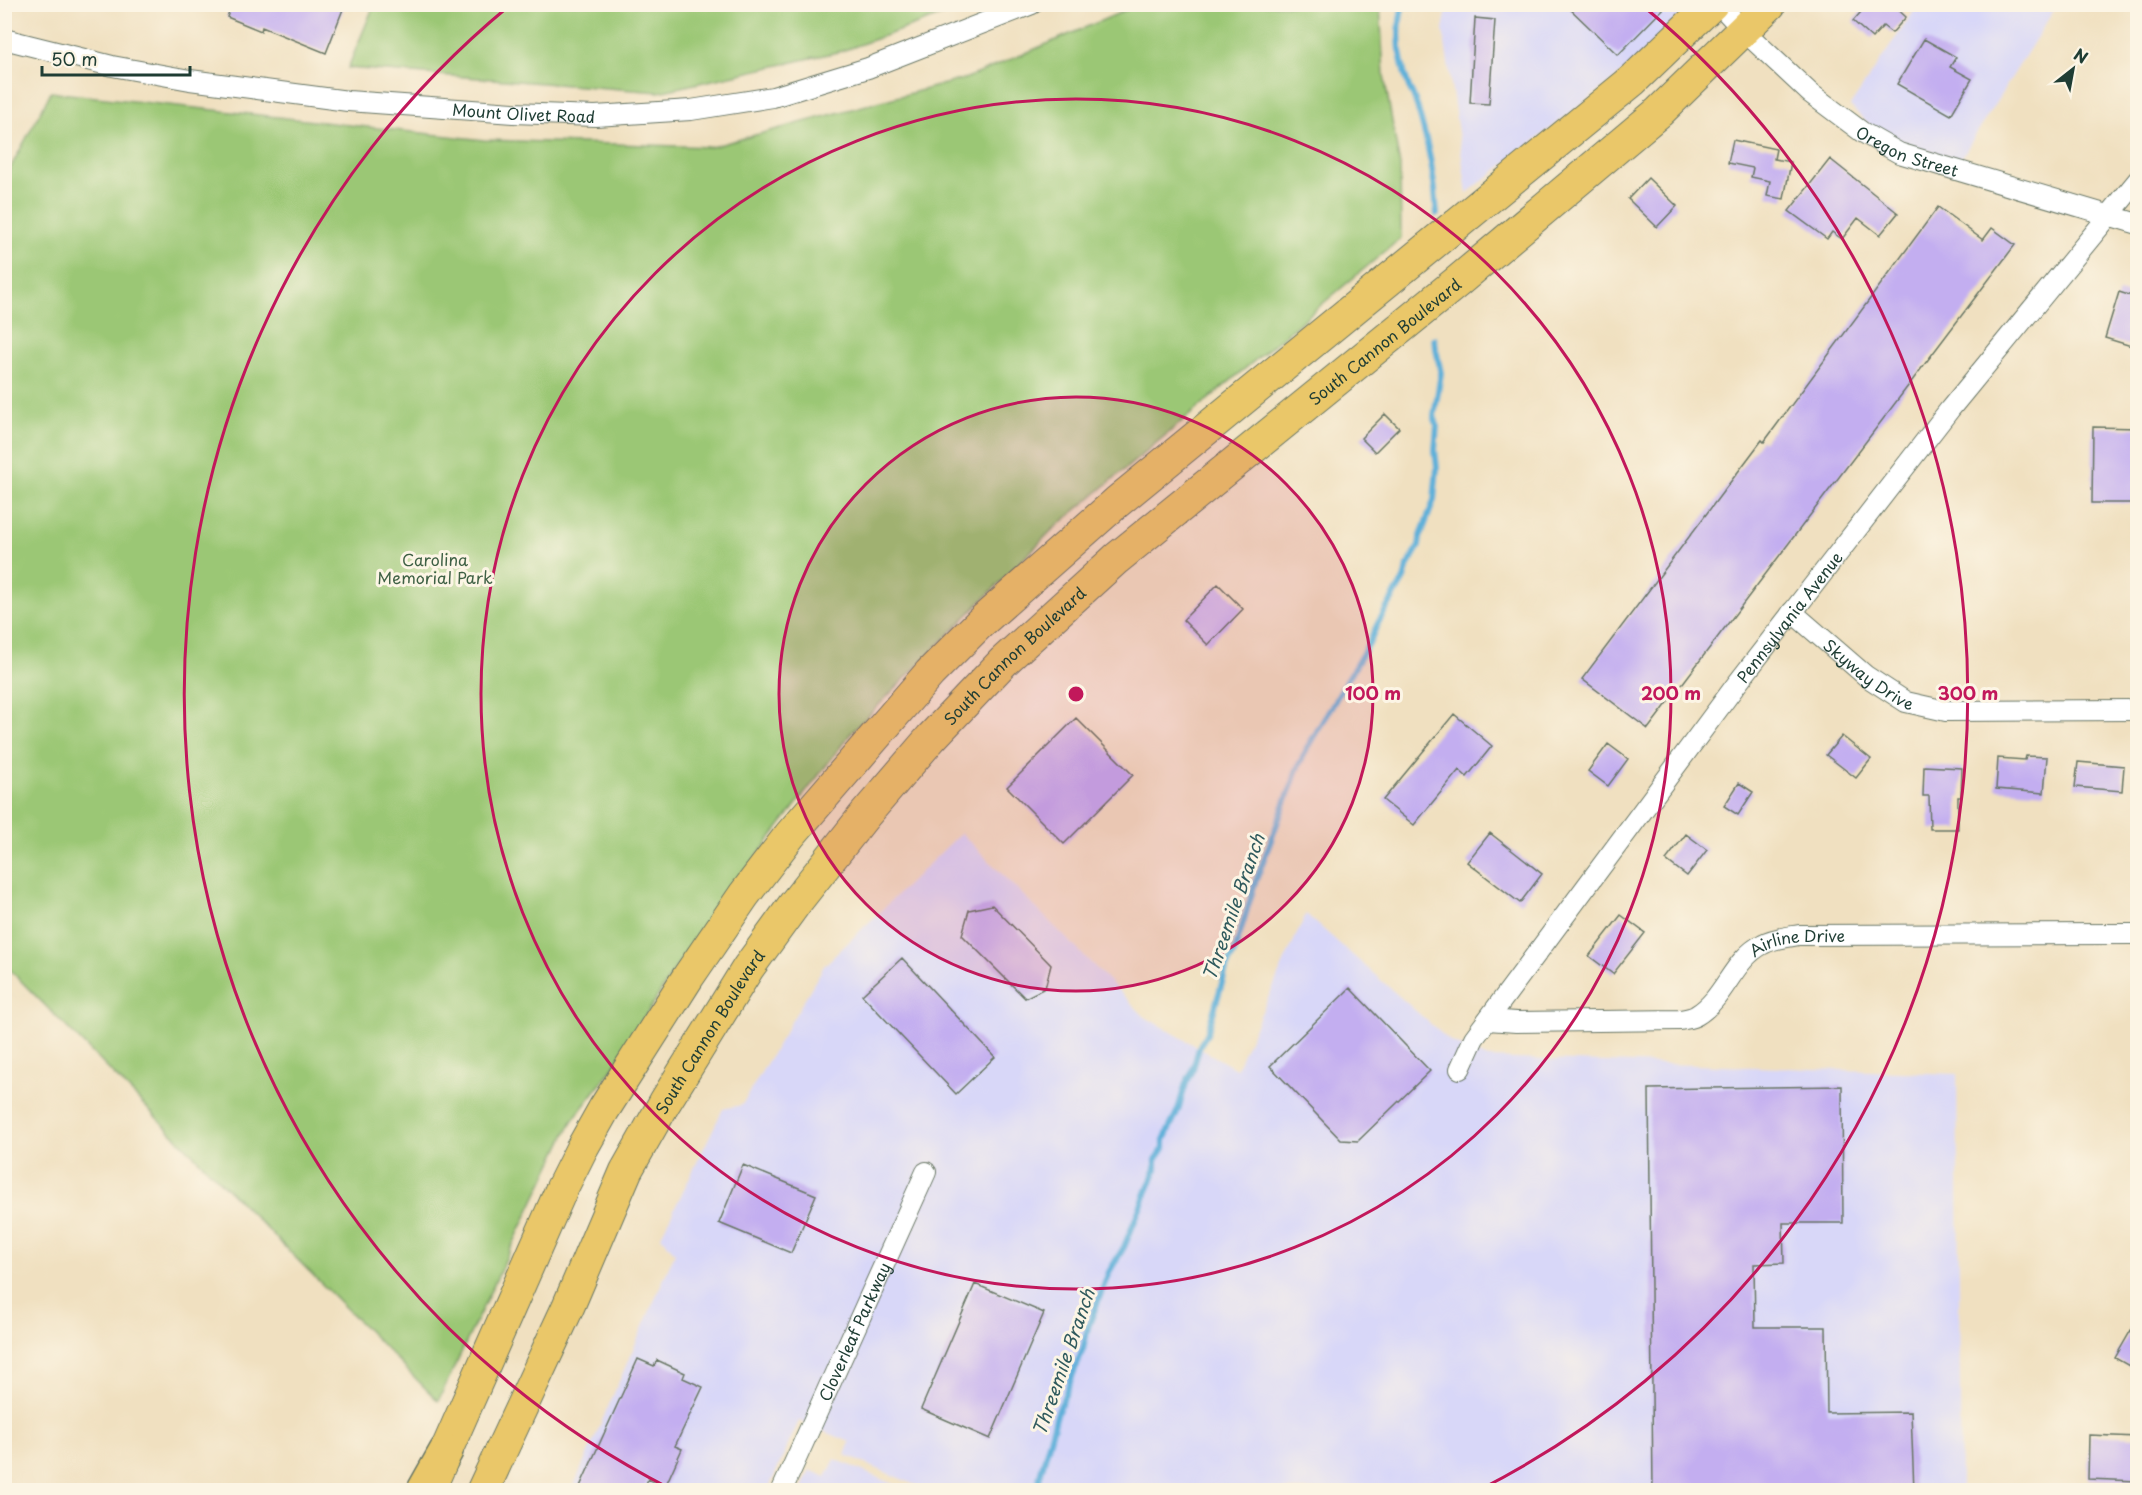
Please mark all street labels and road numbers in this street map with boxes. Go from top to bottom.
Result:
street label: Mount Olivet Road [451,97,596,128]
street label: Oregon Street [1852,119,1962,182]
street label: South Cannon Boulevard [1303,272,1466,410]
street label: Pennsylvania Avenue [1730,546,1848,688]
street label: South Cannon Boulevard [938,580,1091,730]
street label: Skyway Drive [1818,633,1916,715]
street label: Airline Drive [1744,923,1845,962]
street label: South Cannon Boulevard [649,944,770,1118]
street label: Cloverleaf Parkway [812,1258,896,1405]

